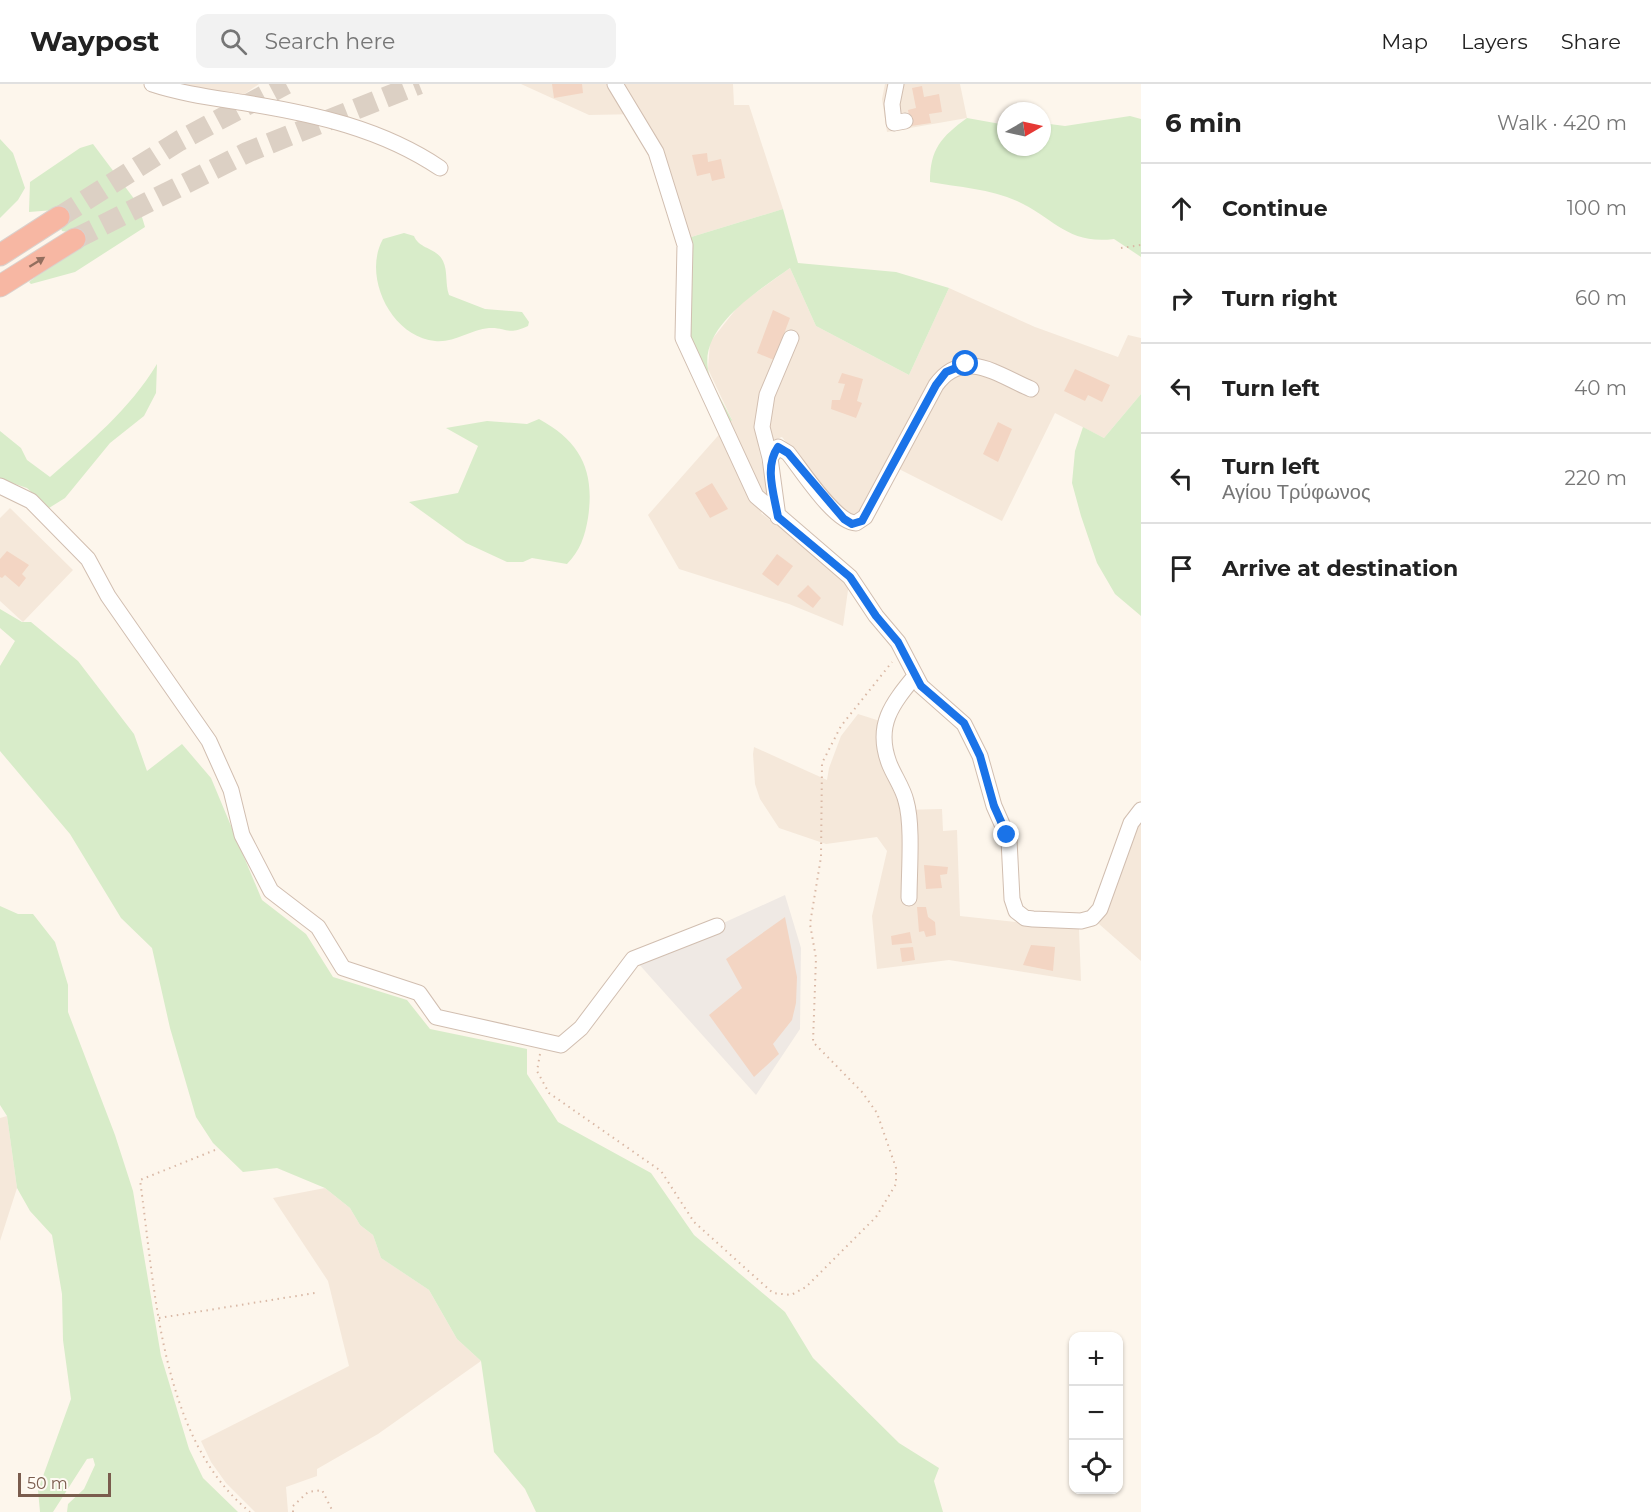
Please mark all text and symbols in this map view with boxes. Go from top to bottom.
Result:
search box [196,14,616,68]
text: Waypost [30,24,160,58]
icon: search [217,25,250,58]
text: Search here [265,28,395,55]
text: Map [1381,29,1428,54]
text: Layers [1461,29,1528,54]
text: Share [1561,29,1621,54]
north arrow [997,102,1051,156]
text: 6 min [1165,107,1242,139]
text: Walk · 420 m [1497,111,1627,135]
icon: ahead [1165,192,1198,225]
text: Continue [1222,195,1328,222]
text: 100 m [1567,196,1627,220]
one-way arrow [29,256,45,267]
icon: right [1165,282,1198,315]
text: Turn right [1222,285,1337,312]
text: 60 m [1575,286,1627,310]
route start [952,350,978,376]
icon: left [1165,372,1198,405]
text: Turn left [1222,375,1320,402]
text: 40 m [1574,376,1627,400]
text: Turn left [1222,453,1320,480]
icon: left [1165,462,1198,495]
text: 220 m [1565,466,1627,490]
text: Αγίου Τρύφωνος [1222,480,1371,504]
icon: arrive [1165,552,1198,585]
text: Arrive at destination [1222,555,1458,582]
route end [993,821,1019,847]
map controls [1069,1332,1123,1494]
button: + [1069,1332,1123,1386]
button: − [1069,1386,1123,1440]
button: locate [1069,1440,1123,1494]
scale bar [18,1470,111,1498]
text: 50 m [27,1474,68,1493]

